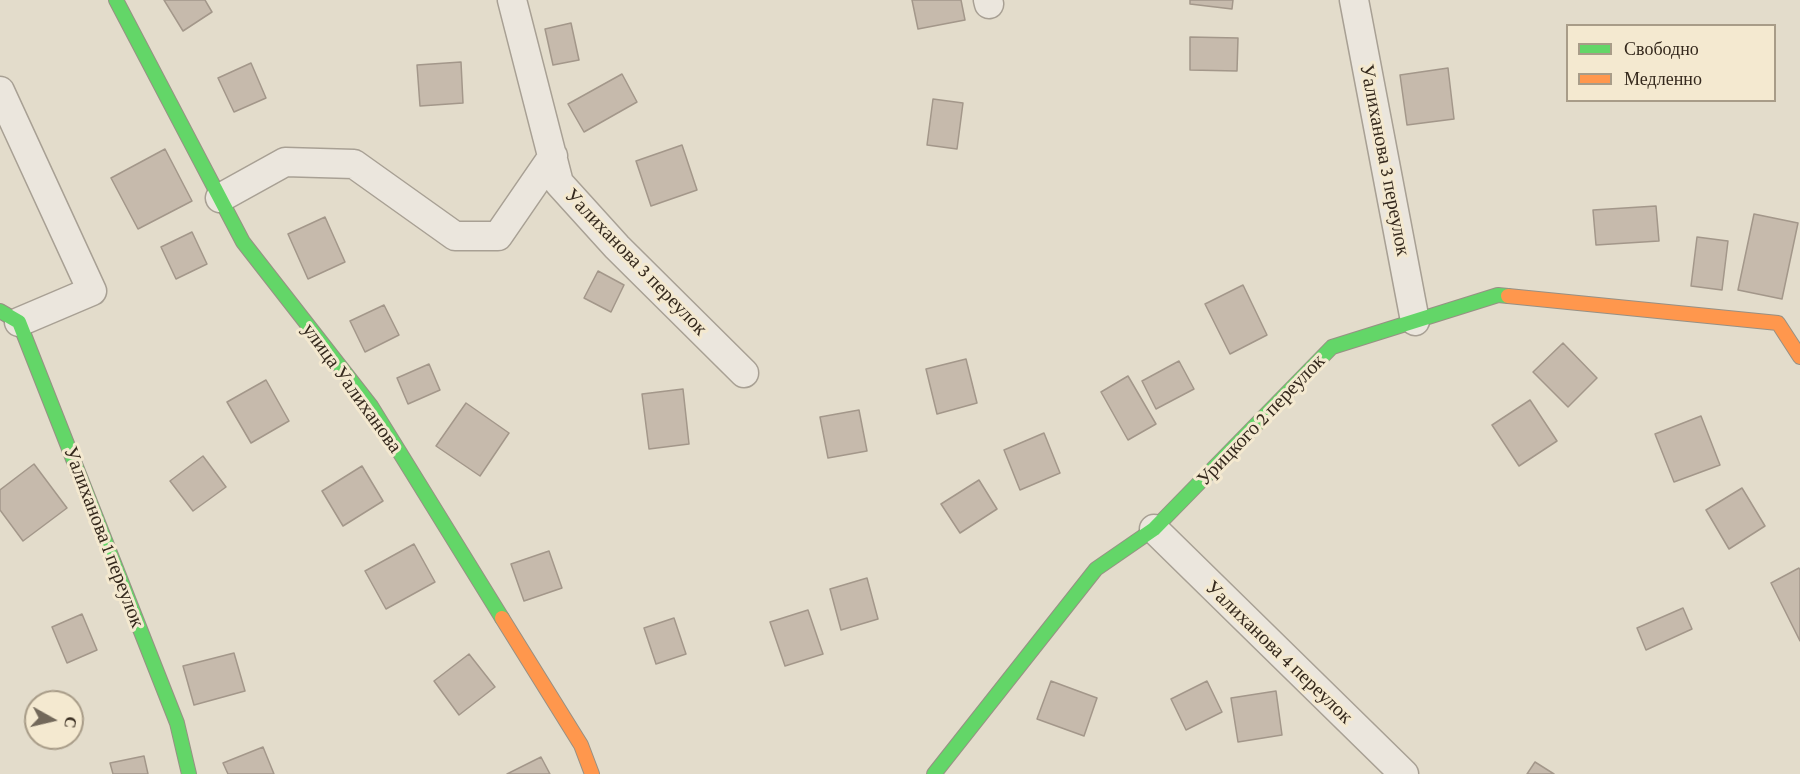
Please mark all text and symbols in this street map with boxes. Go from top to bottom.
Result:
legend [1566,24,1776,102]
text: Свободно [1624,39,1699,59]
street label: Уалиханова 3 переулок [1355,62,1415,258]
text: Медленно [1624,69,1702,89]
street label: Уалиханова 3 переулок [560,184,712,340]
street label: улица Уалиханова [297,318,407,458]
street label: Урицкого 2 переулок [1192,349,1330,491]
street label: Уалиханова 1 переулок [58,443,150,631]
street label: Уалиханова 4 переулок [1200,575,1358,729]
north arrow [24,690,84,750]
text: С [61,715,80,729]

